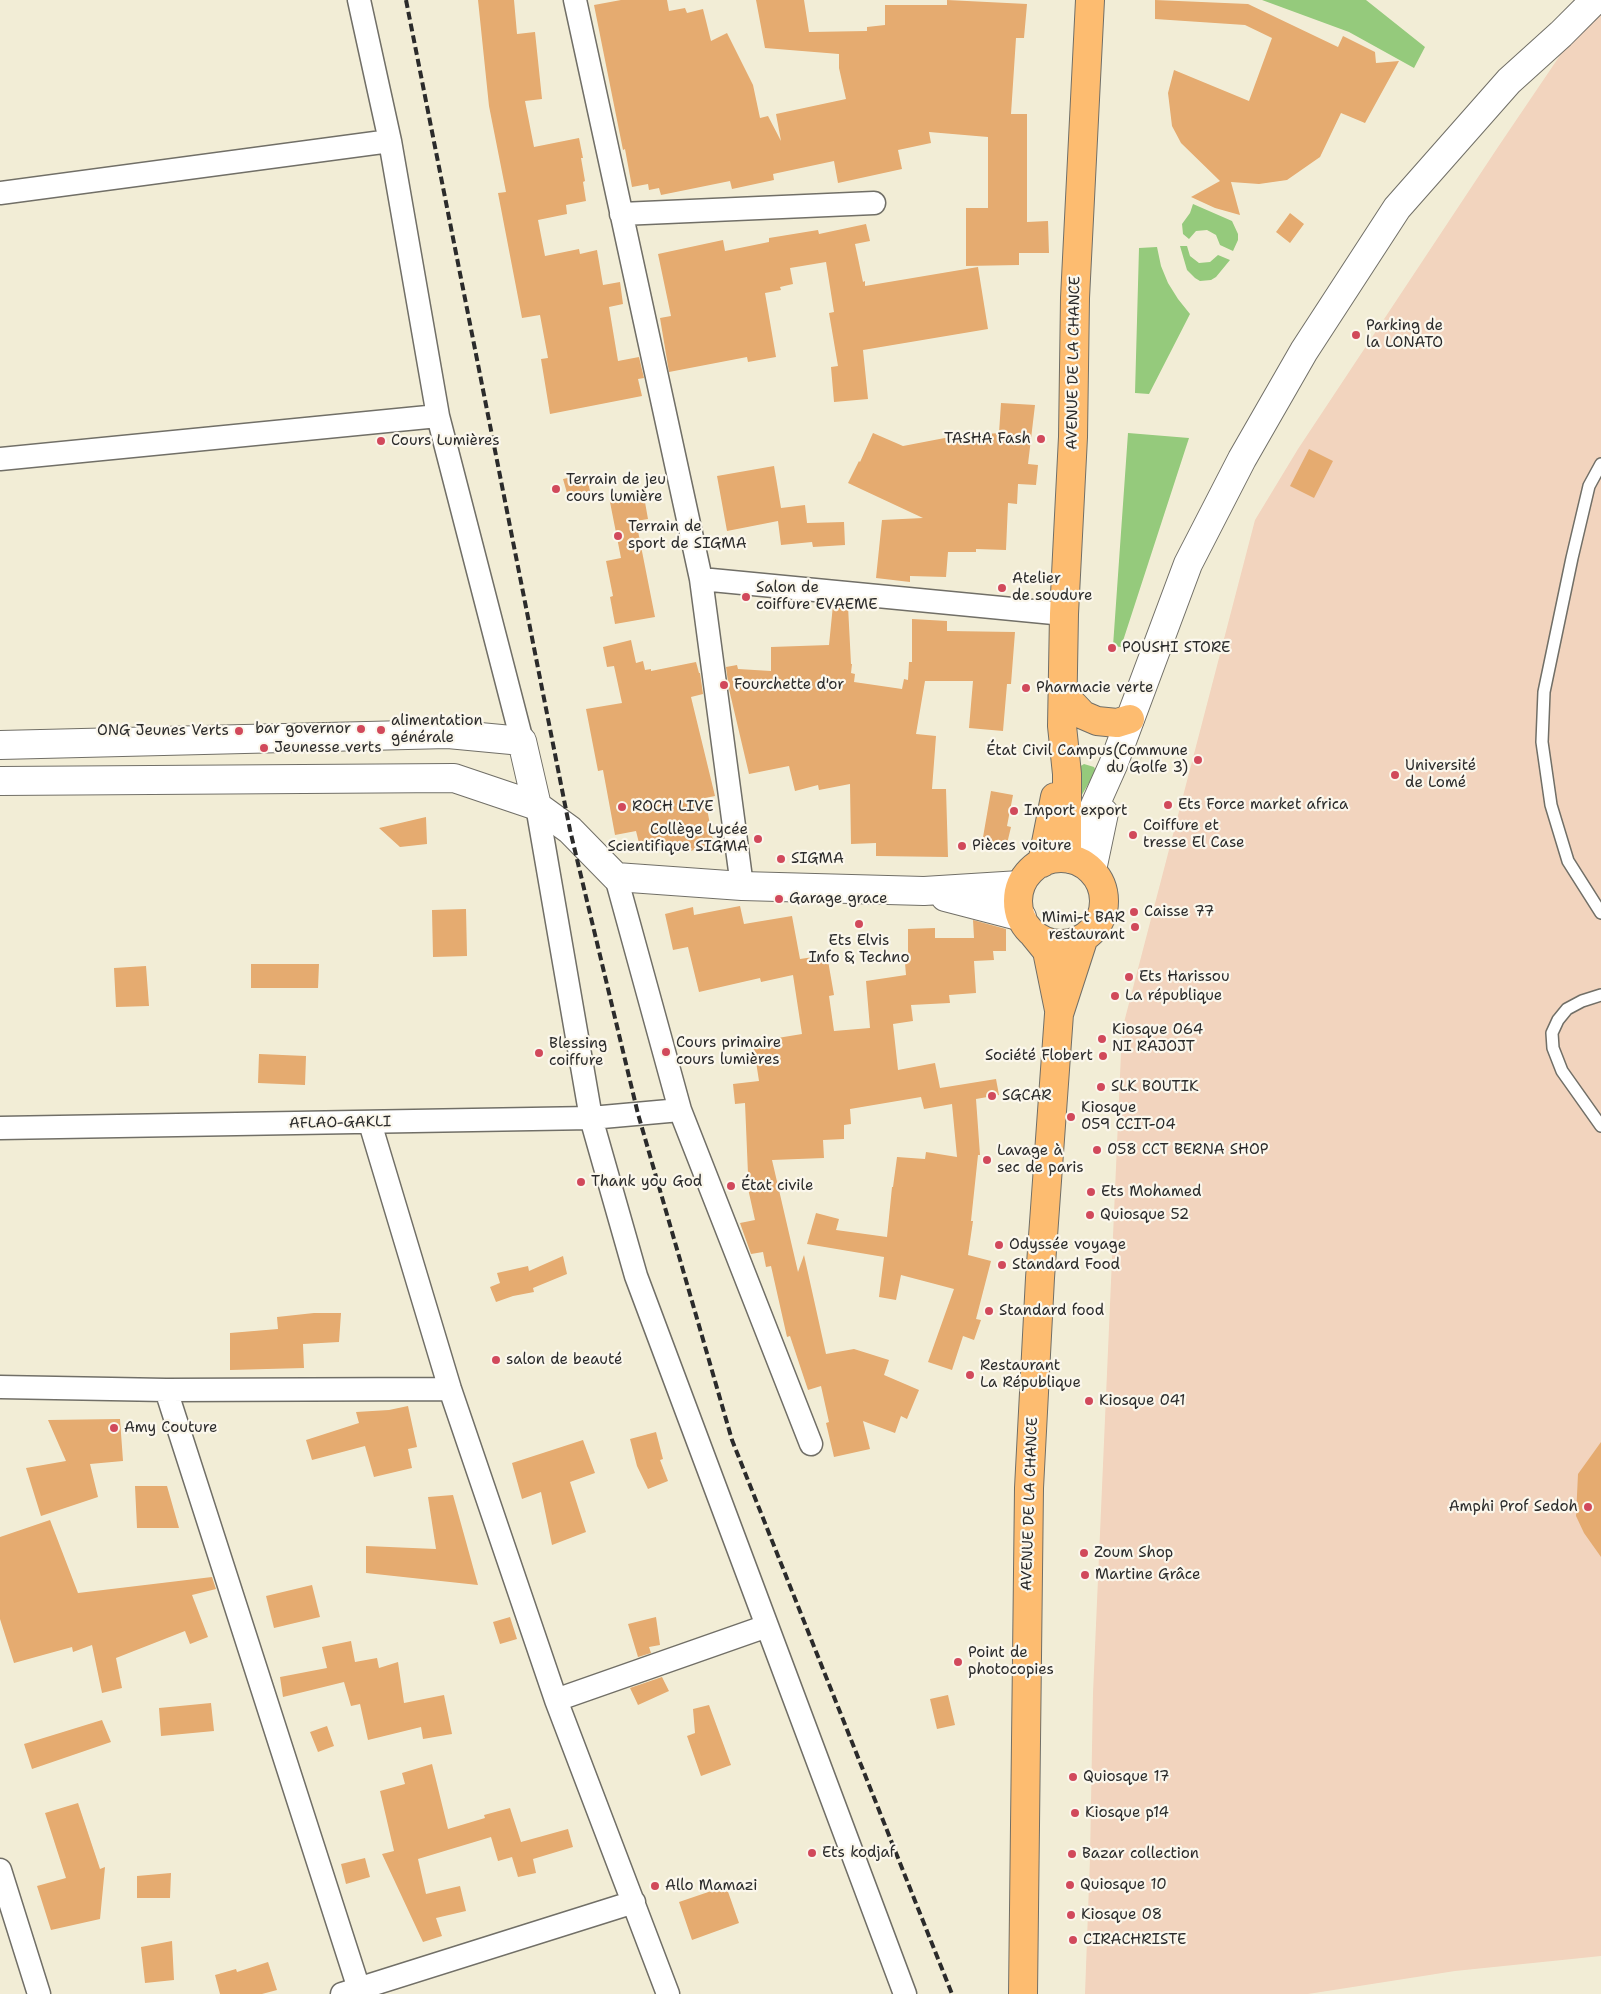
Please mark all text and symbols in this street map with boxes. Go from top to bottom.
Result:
street label: AVENUE DE LA CHANCE [1063,276,1085,450]
place label: Parking de la LONATO [1366,317,1443,352]
marker: Parking de la LONATO [1350,329,1362,341]
place label: TASHA Fash [944,430,1031,448]
place label: Cours Lumières [391,432,500,450]
marker: TASHA Fash [1035,433,1047,445]
marker: Cours Lumières [375,435,387,447]
place label: Terrain de jeu cours lumière [566,471,666,506]
marker: Terrain de jeu cours lumière [550,483,562,495]
place label: Terrain de sport de SIGMA [628,518,747,553]
marker: Terrain de sport de SIGMA [612,530,624,542]
place label: Atelier de soudure [1012,570,1092,605]
place label: Salon de coiffure EVAEME [756,579,878,614]
marker: Atelier de soudure [996,582,1008,594]
marker: Salon de coiffure EVAEME [740,591,752,603]
place label: POUSHI STORE [1122,639,1231,657]
marker: POUSHI STORE [1106,642,1118,654]
place label: Fourchette d'or [734,676,844,694]
marker: Fourchette d'or [718,679,730,691]
place label: Pharmacie verte [1036,679,1154,697]
marker: Pharmacie verte [1020,682,1032,694]
place label: alimentation générale [391,712,483,747]
place label: bar governor [255,720,351,738]
place label: ONG Jeunes Verts [97,722,229,740]
marker: bar governor [355,723,367,735]
marker: alimentation générale [375,724,387,736]
marker: ONG Jeunes Verts [233,725,245,737]
place label: Jeunesse verts [274,739,382,757]
marker: Jeunesse verts [258,742,270,754]
place label: État Civil Campus(Commune du Golfe 3) [986,742,1188,777]
marker: État Civil Campus(Commune du Golfe 3) [1192,754,1204,766]
place label: Université de Lomé [1405,757,1476,792]
marker: Université de Lomé [1389,769,1401,781]
place label: Ets Force market africa [1178,796,1348,814]
place label: ROCH LIVE [632,798,714,816]
marker: Ets Force market africa [1162,799,1174,811]
marker: ROCH LIVE [616,801,628,813]
place label: Import export [1024,802,1128,820]
marker: Import export [1008,805,1020,817]
place label: Coiffure et tresse El Case [1143,817,1245,852]
place label: Collège Lycée Scientifique SIGMA [607,821,748,856]
marker: Coiffure et tresse El Case [1127,829,1139,841]
marker: Collège Lycée Scientifique SIGMA [752,833,764,845]
place label: Pièces voiture [972,837,1072,855]
marker: Pièces voiture [956,840,968,852]
place label: SIGMA [791,850,844,868]
marker: SIGMA [775,853,787,865]
place label: Garage grace [789,890,888,908]
marker: Garage grace [773,893,785,905]
place label: Caisse 77 [1144,903,1214,921]
marker: Caisse 77 [1128,906,1140,918]
place label: Mimi-t BAR restaurant [1042,909,1125,944]
marker: Ets Elvis Info & Techno [853,918,865,930]
marker: Mimi-t BAR restaurant [1129,921,1141,933]
place label: Ets Elvis Info & Techno [808,932,910,967]
place label: Ets Harissou [1139,968,1230,986]
marker: Ets Harissou [1123,971,1135,983]
place label: La république [1125,987,1222,1005]
marker: La république [1109,990,1121,1002]
place label: Kiosque 064 NI RAJOJT [1112,1021,1203,1056]
marker: Kiosque 064 NI RAJOJT [1096,1033,1108,1045]
place label: Cours primaire cours lumières [676,1034,781,1069]
place label: Blessing coiffure [549,1035,607,1070]
marker: Cours primaire cours lumières [660,1046,672,1058]
marker: Blessing coiffure [533,1047,545,1059]
place label: Société Flobert [985,1047,1093,1065]
marker: Société Flobert [1097,1050,1109,1062]
place label: SLK BOUTIK [1111,1078,1199,1096]
marker: SLK BOUTIK [1095,1081,1107,1093]
place label: SGCAR [1002,1087,1052,1105]
marker: SGCAR [986,1090,998,1102]
place label: Kiosque 059 CCIT-04 [1081,1099,1176,1134]
marker: Kiosque 059 CCIT-04 [1065,1111,1077,1123]
street label: AFLAO-GAKLI [289,1113,391,1133]
place label: 058 CCT BERNA SHOP [1107,1141,1268,1159]
place label: Lavage à sec de paris [997,1142,1084,1177]
marker: 058 CCT BERNA SHOP [1091,1144,1103,1156]
marker: Lavage à sec de paris [981,1154,993,1166]
place label: Thank you God [591,1173,702,1191]
marker: Thank you God [575,1176,587,1188]
place label: État civile [741,1177,813,1195]
marker: État civile [725,1180,737,1192]
place label: Ets Mohamed [1101,1183,1202,1201]
marker: Ets Mohamed [1085,1186,1097,1198]
place label: Quiosque 52 [1100,1206,1189,1224]
marker: Quiosque 52 [1084,1209,1096,1221]
place label: Odyssée voyage [1009,1236,1126,1254]
marker: Odyssée voyage [993,1239,1005,1251]
place label: Standard Food [1012,1256,1120,1274]
marker: Standard Food [996,1259,1008,1271]
place label: Standard food [999,1302,1104,1320]
marker: Standard food [983,1305,995,1317]
place label: salon de beauté [506,1351,623,1369]
marker: salon de beauté [490,1354,502,1366]
place label: Restaurant La République [980,1357,1081,1392]
marker: Restaurant La République [964,1369,976,1381]
place label: Kiosque 041 [1099,1392,1186,1410]
marker: Kiosque 041 [1083,1395,1095,1407]
street label: AVENUE DE LA CHANCE [1018,1417,1042,1591]
place label: Amy Couture [124,1419,217,1437]
marker: Amy Couture [108,1422,120,1434]
place label: Amphi Prof Sedoh [1449,1498,1578,1516]
marker: Amphi Prof Sedoh [1582,1501,1594,1513]
place label: Zoum Shop [1094,1544,1173,1562]
marker: Zoum Shop [1078,1547,1090,1559]
place label: Martine Grâce [1095,1566,1201,1584]
marker: Martine Grâce [1079,1569,1091,1581]
place label: Point de photocopies [968,1644,1054,1679]
marker: Point de photocopies [952,1656,964,1668]
place label: Quiosque 17 [1083,1768,1169,1786]
marker: Quiosque 17 [1067,1771,1079,1783]
place label: Kiosque p14 [1085,1804,1169,1822]
marker: Kiosque p14 [1069,1807,1081,1819]
place label: Ets kodjaf [822,1844,895,1862]
place label: Bazar collection [1082,1845,1199,1863]
marker: Ets kodjaf [806,1847,818,1859]
marker: Bazar collection [1066,1848,1078,1860]
place label: Quiosque 10 [1080,1876,1167,1894]
place label: Allo Mamazi [665,1877,757,1895]
marker: Quiosque 10 [1064,1879,1076,1891]
marker: Allo Mamazi [649,1880,661,1892]
place label: Kiosque 08 [1081,1906,1162,1924]
marker: Kiosque 08 [1065,1909,1077,1921]
place label: CIRACHRISTE [1083,1931,1186,1949]
marker: CIRACHRISTE [1067,1934,1079,1946]

